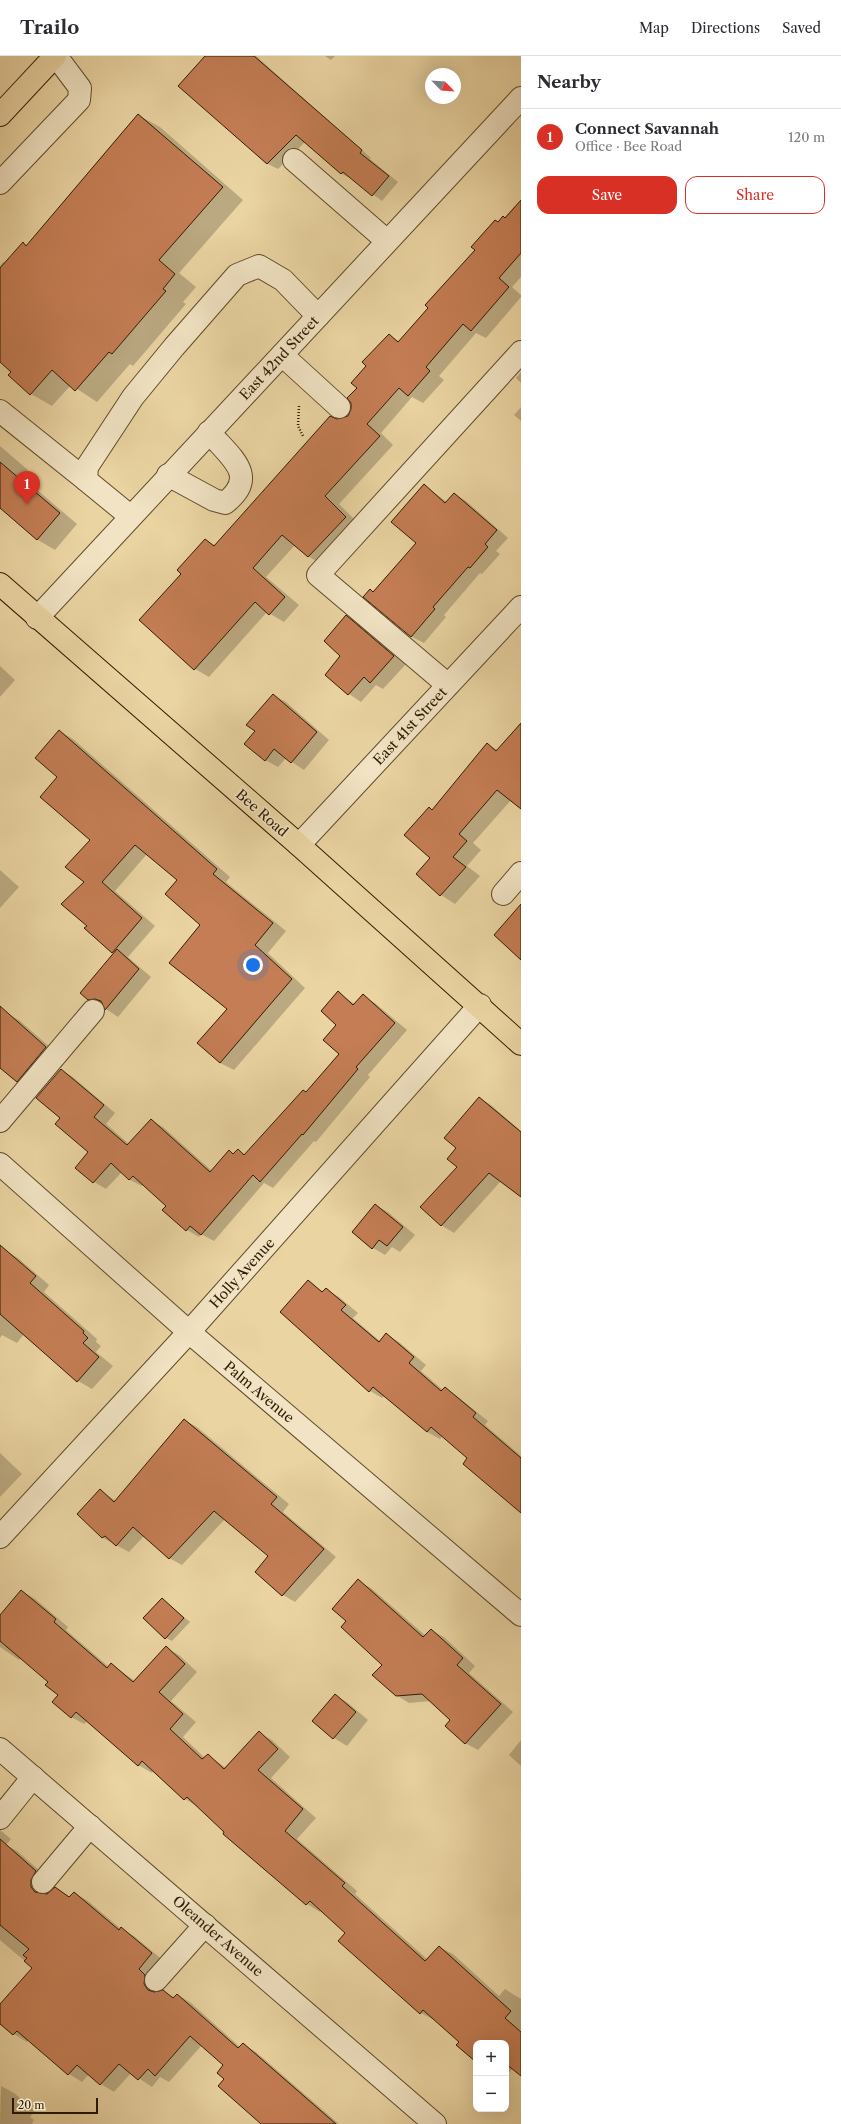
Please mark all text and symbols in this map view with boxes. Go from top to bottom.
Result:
text: Trailo [20,16,79,39]
text: Map [639,19,669,37]
text: Directions [691,19,760,37]
text: Saved [782,19,821,37]
north arrow [425,68,461,104]
text: Nearby [537,72,601,92]
text: Connect Savannah [575,119,719,138]
text: 1 [547,129,553,145]
text: 120 m [788,129,825,145]
text: Office · Bee Road [575,138,682,154]
button: Save [537,176,677,214]
button: Share [685,176,825,214]
street label: East 42nd Street [235,312,323,404]
pin: 1 [14,471,40,504]
street label: East 41st Street [369,683,451,769]
street label: Bee Road [232,785,292,841]
your location [243,955,263,975]
street label: Holly Avenue [206,1234,278,1312]
street label: Palm Avenue [220,1357,298,1427]
street label: Oleander Avenue [169,1892,267,1980]
map controls [473,2040,509,2112]
button: + [473,2040,509,2076]
button: − [473,2076,509,2112]
scale bar [12,2096,98,2115]
text: 20 m [18,2098,44,2112]

